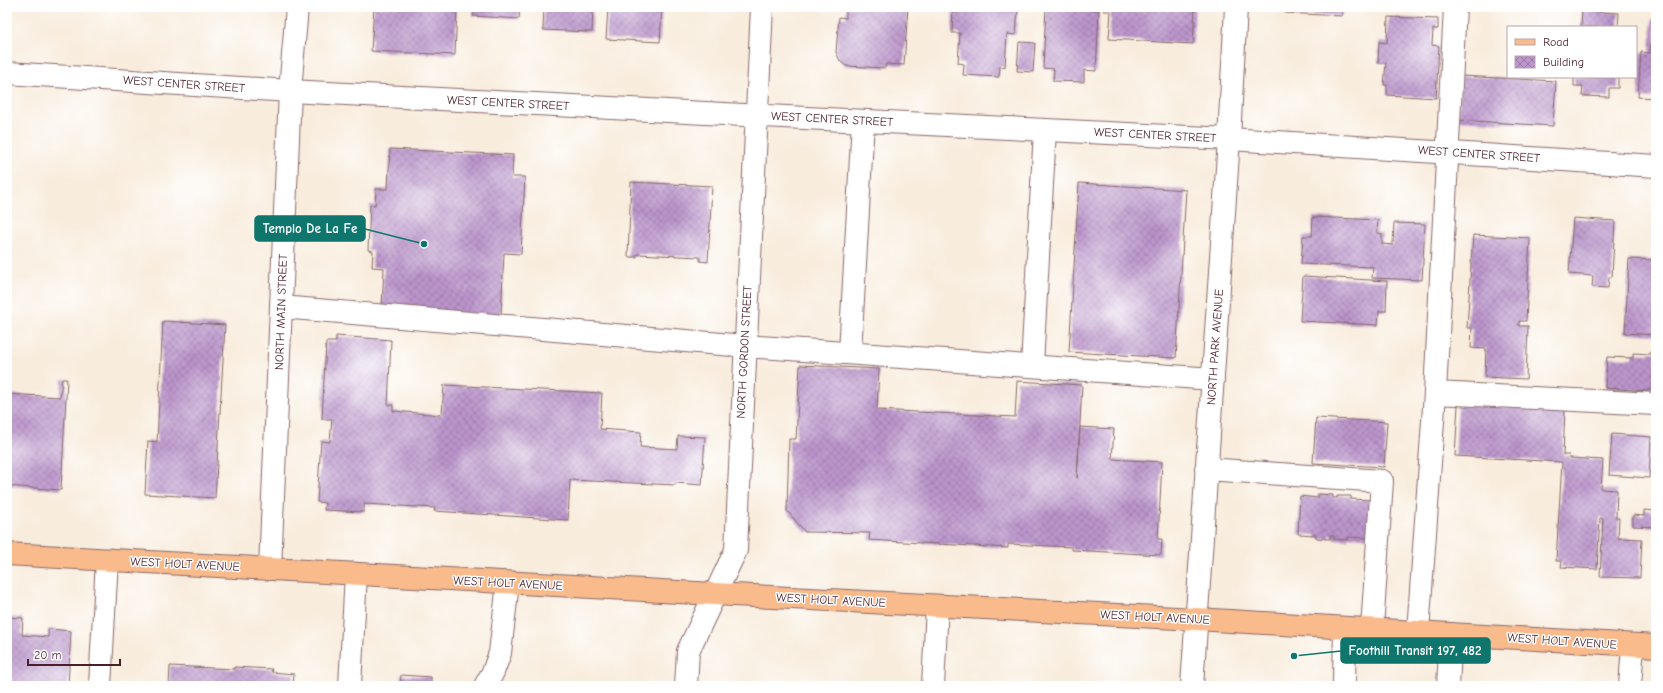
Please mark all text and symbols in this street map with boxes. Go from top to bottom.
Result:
legend [1507,26,1637,78]
text: Road [1543,35,1569,49]
text: Building [1543,55,1584,69]
street label: WEST CENTER STREET [122,73,246,95]
street label: WEST CENTER STREET [446,93,570,113]
street label: WEST CENTER STREET [770,109,894,129]
street label: WEST CENTER STREET [1093,125,1217,145]
street label: WEST CENTER STREET [1417,143,1541,165]
callout: Templo De La Fe [255,216,365,241]
text: Templo De La Fe [263,221,358,236]
street label: NORTH MAIN STREET [272,253,290,370]
street label: NORTH GORDON STREET [734,284,755,419]
street label: NORTH PARK AVENUE [1204,288,1226,406]
street label: WEST HOLT AVENUE [130,554,240,574]
street label: WEST HOLT AVENUE [453,573,563,593]
street label: WEST HOLT AVENUE [776,590,886,610]
street label: WEST HOLT AVENUE [1100,607,1210,627]
street label: WEST HOLT AVENUE [1507,630,1617,652]
callout: Foothill Transit 197, 482 [1341,638,1490,663]
scale bar [28,641,120,667]
text: Foothill Transit 197, 482 [1349,643,1482,658]
text: 20 m [34,648,62,662]

